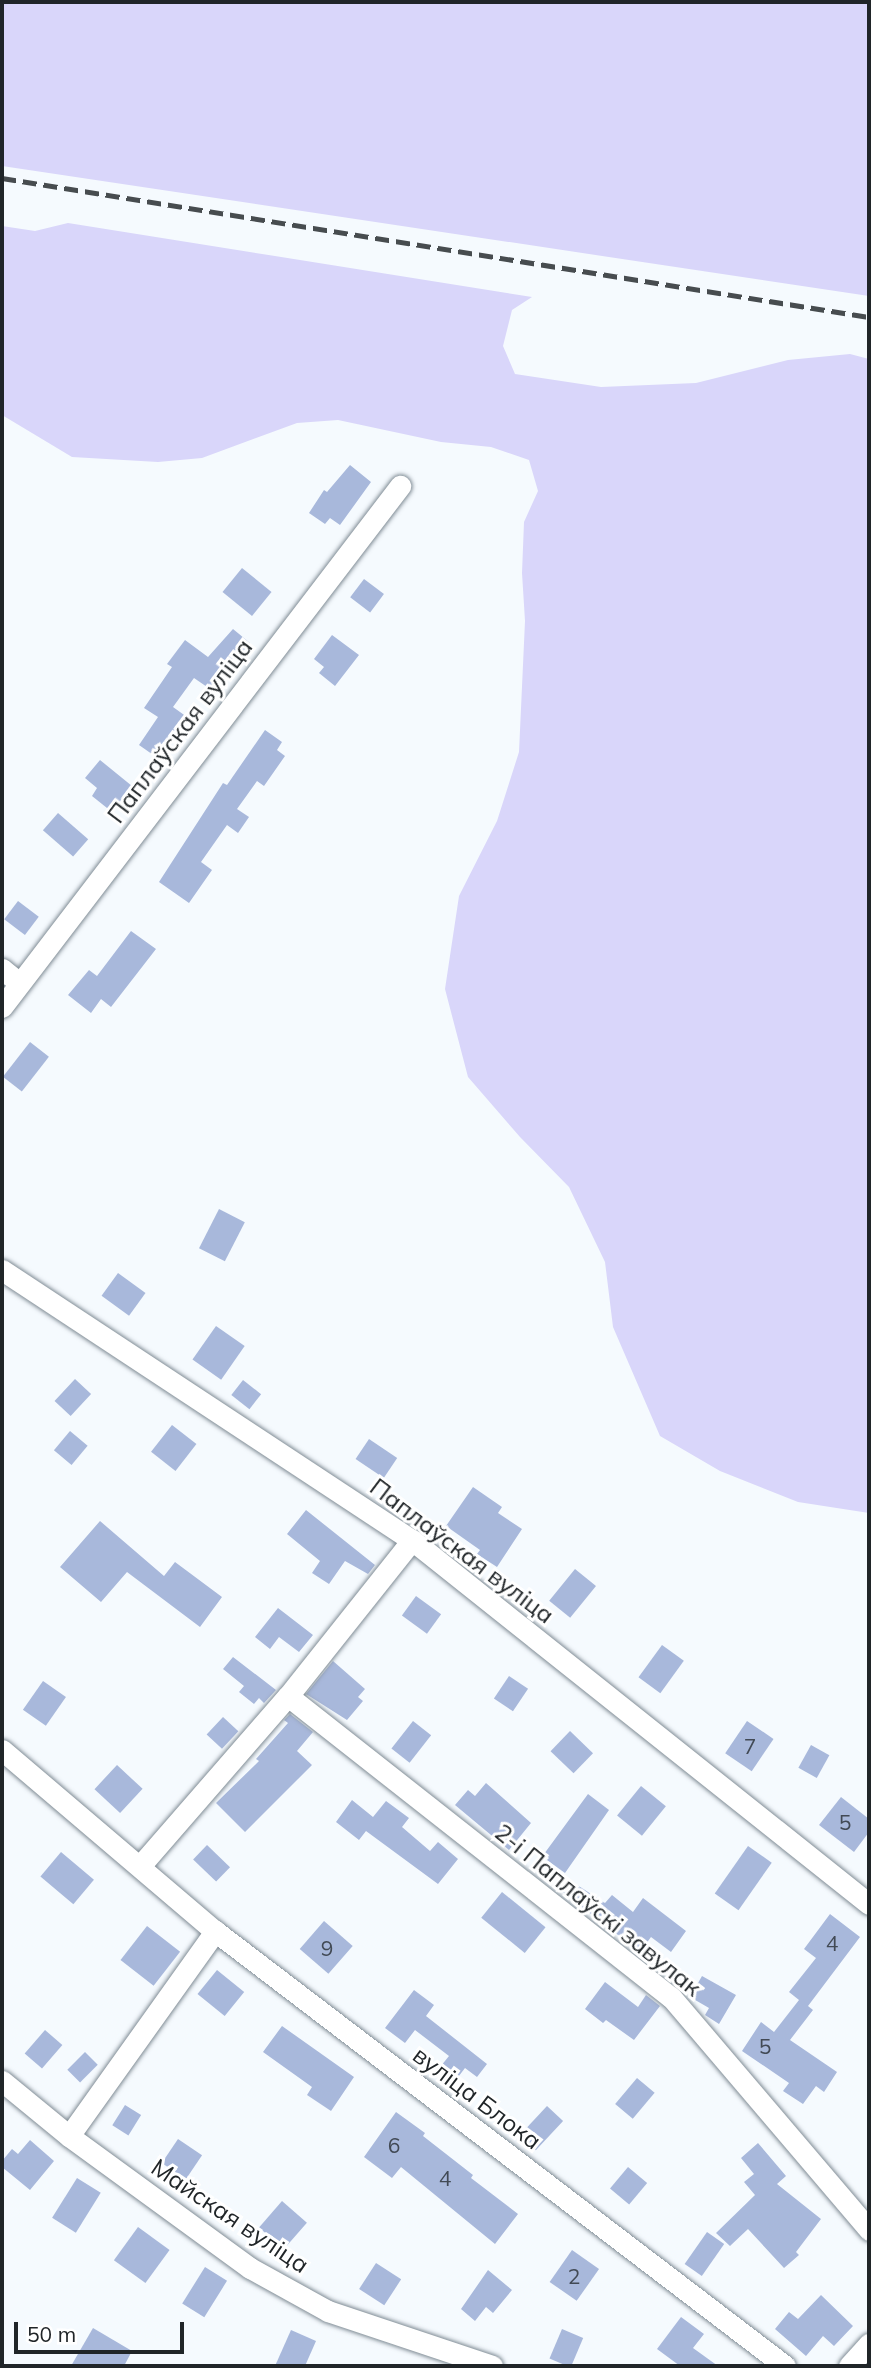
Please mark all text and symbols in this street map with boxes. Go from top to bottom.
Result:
street label: Паплаўская вуліца [101,633,259,829]
street label: Паплаўская вуліца [364,1472,560,1630]
house number: 7 [744,1733,756,1759]
house number: 5 [839,1809,851,1835]
street label: 2-і Паплаўскі завулак [489,1818,707,2002]
house number: 4 [826,1930,838,1956]
house number: 9 [321,1935,333,1961]
house number: 5 [759,2033,771,2059]
street label: вуліца Блока [407,2040,547,2156]
house number: 6 [388,2132,400,2158]
street label: Майская вуліца [146,2153,314,2279]
house number: 4 [439,2165,451,2191]
house number: 2 [568,2263,580,2289]
scale bar [18,2308,187,2352]
text: 50 m [27,2321,76,2347]

